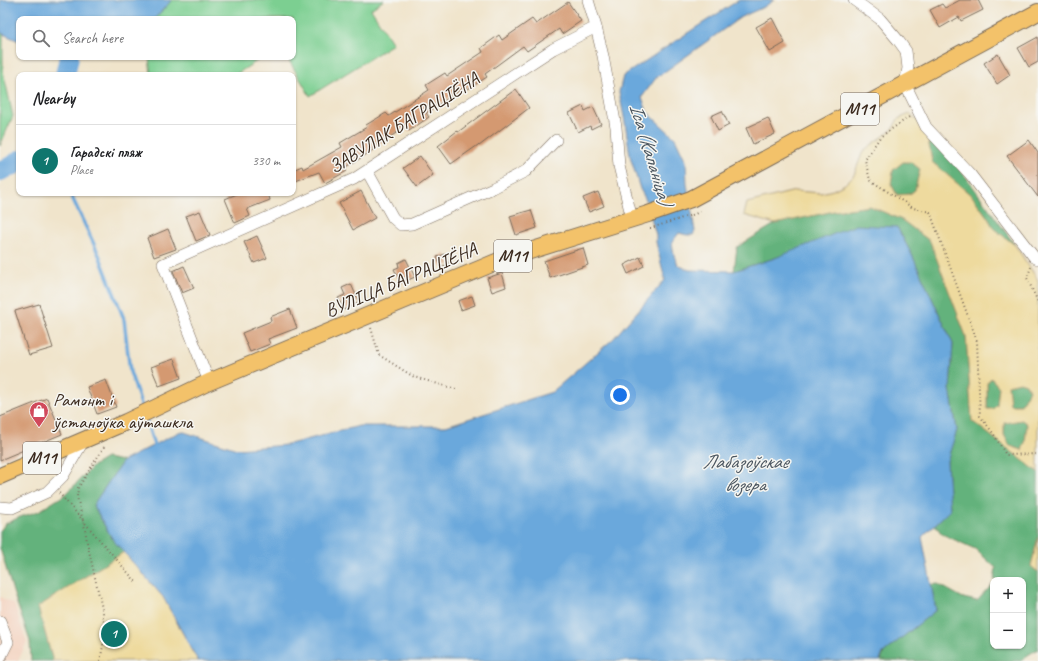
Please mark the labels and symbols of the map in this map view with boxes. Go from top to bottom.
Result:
street label: ЗАВУЛАК БАГРАЦІЁНА [324,66,485,179]
road number: М11 [841,93,879,125]
water label: Іса (Капаніца) [624,101,679,212]
street label: ВУЛІЦА БАГРАЦІЁНА [322,237,482,323]
road number: М11 [494,240,532,272]
your location [610,385,630,405]
place label: Рамонт і ўстаноўка аўташкла [52,388,194,434]
shop icon: Рамонт і ўстаноўка аўташкла [28,400,50,428]
road number: М11 [23,442,61,474]
water label: Лабазоўскае возера [702,449,791,497]
pin: 1 [101,619,127,649]

